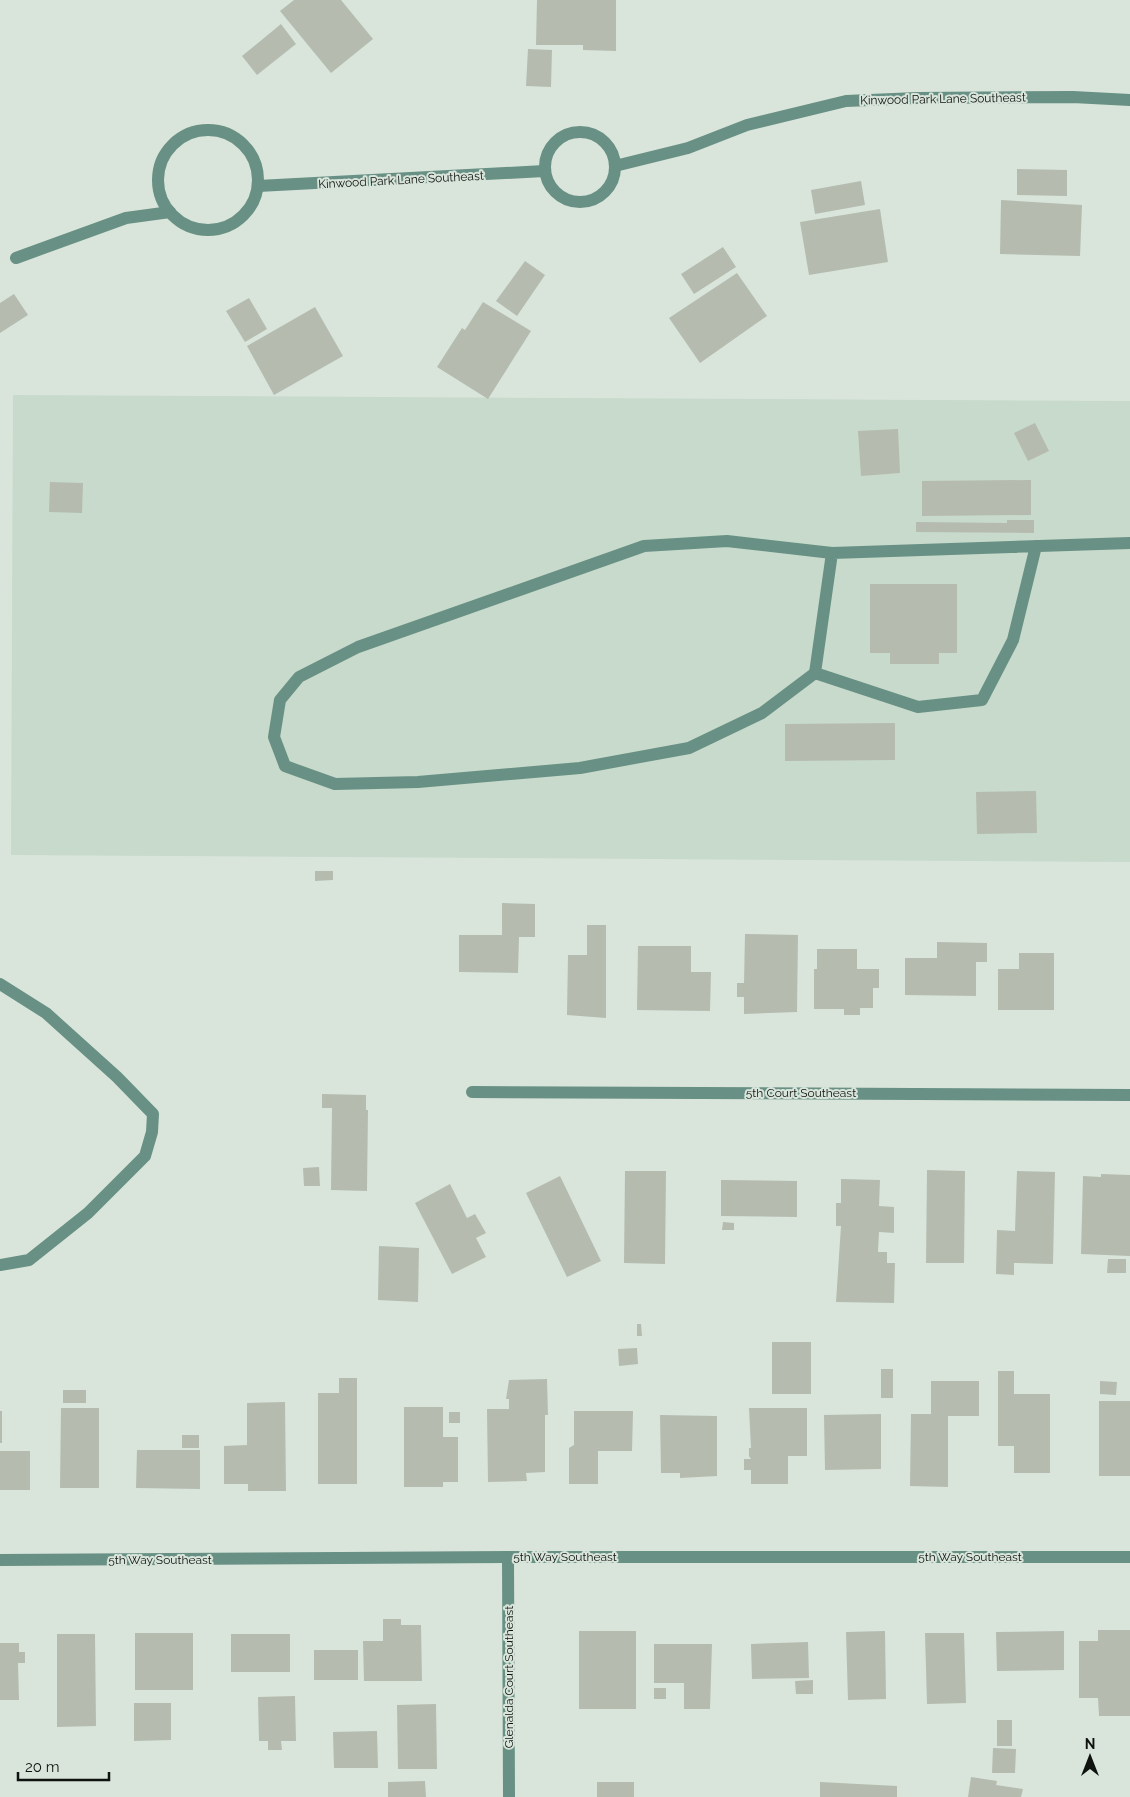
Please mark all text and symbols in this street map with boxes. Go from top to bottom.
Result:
street label: Kinwood Park Lane Southeast [860,91,1026,107]
street label: Kinwood Park Lane Southeast [318,169,484,191]
street label: 5th Court Southeast [746,1086,856,1100]
street label: 5th Way Southeast [513,1550,617,1564]
street label: 5th Way Southeast [918,1550,1022,1564]
street label: 5th Way Southeast [108,1553,212,1567]
street label: Glenalda Court Southeast [502,1606,516,1748]
north arrow [1065,1732,1115,1782]
text: N [1085,1736,1095,1752]
scale bar [18,1750,109,1782]
text: 20 m [25,1758,60,1776]

